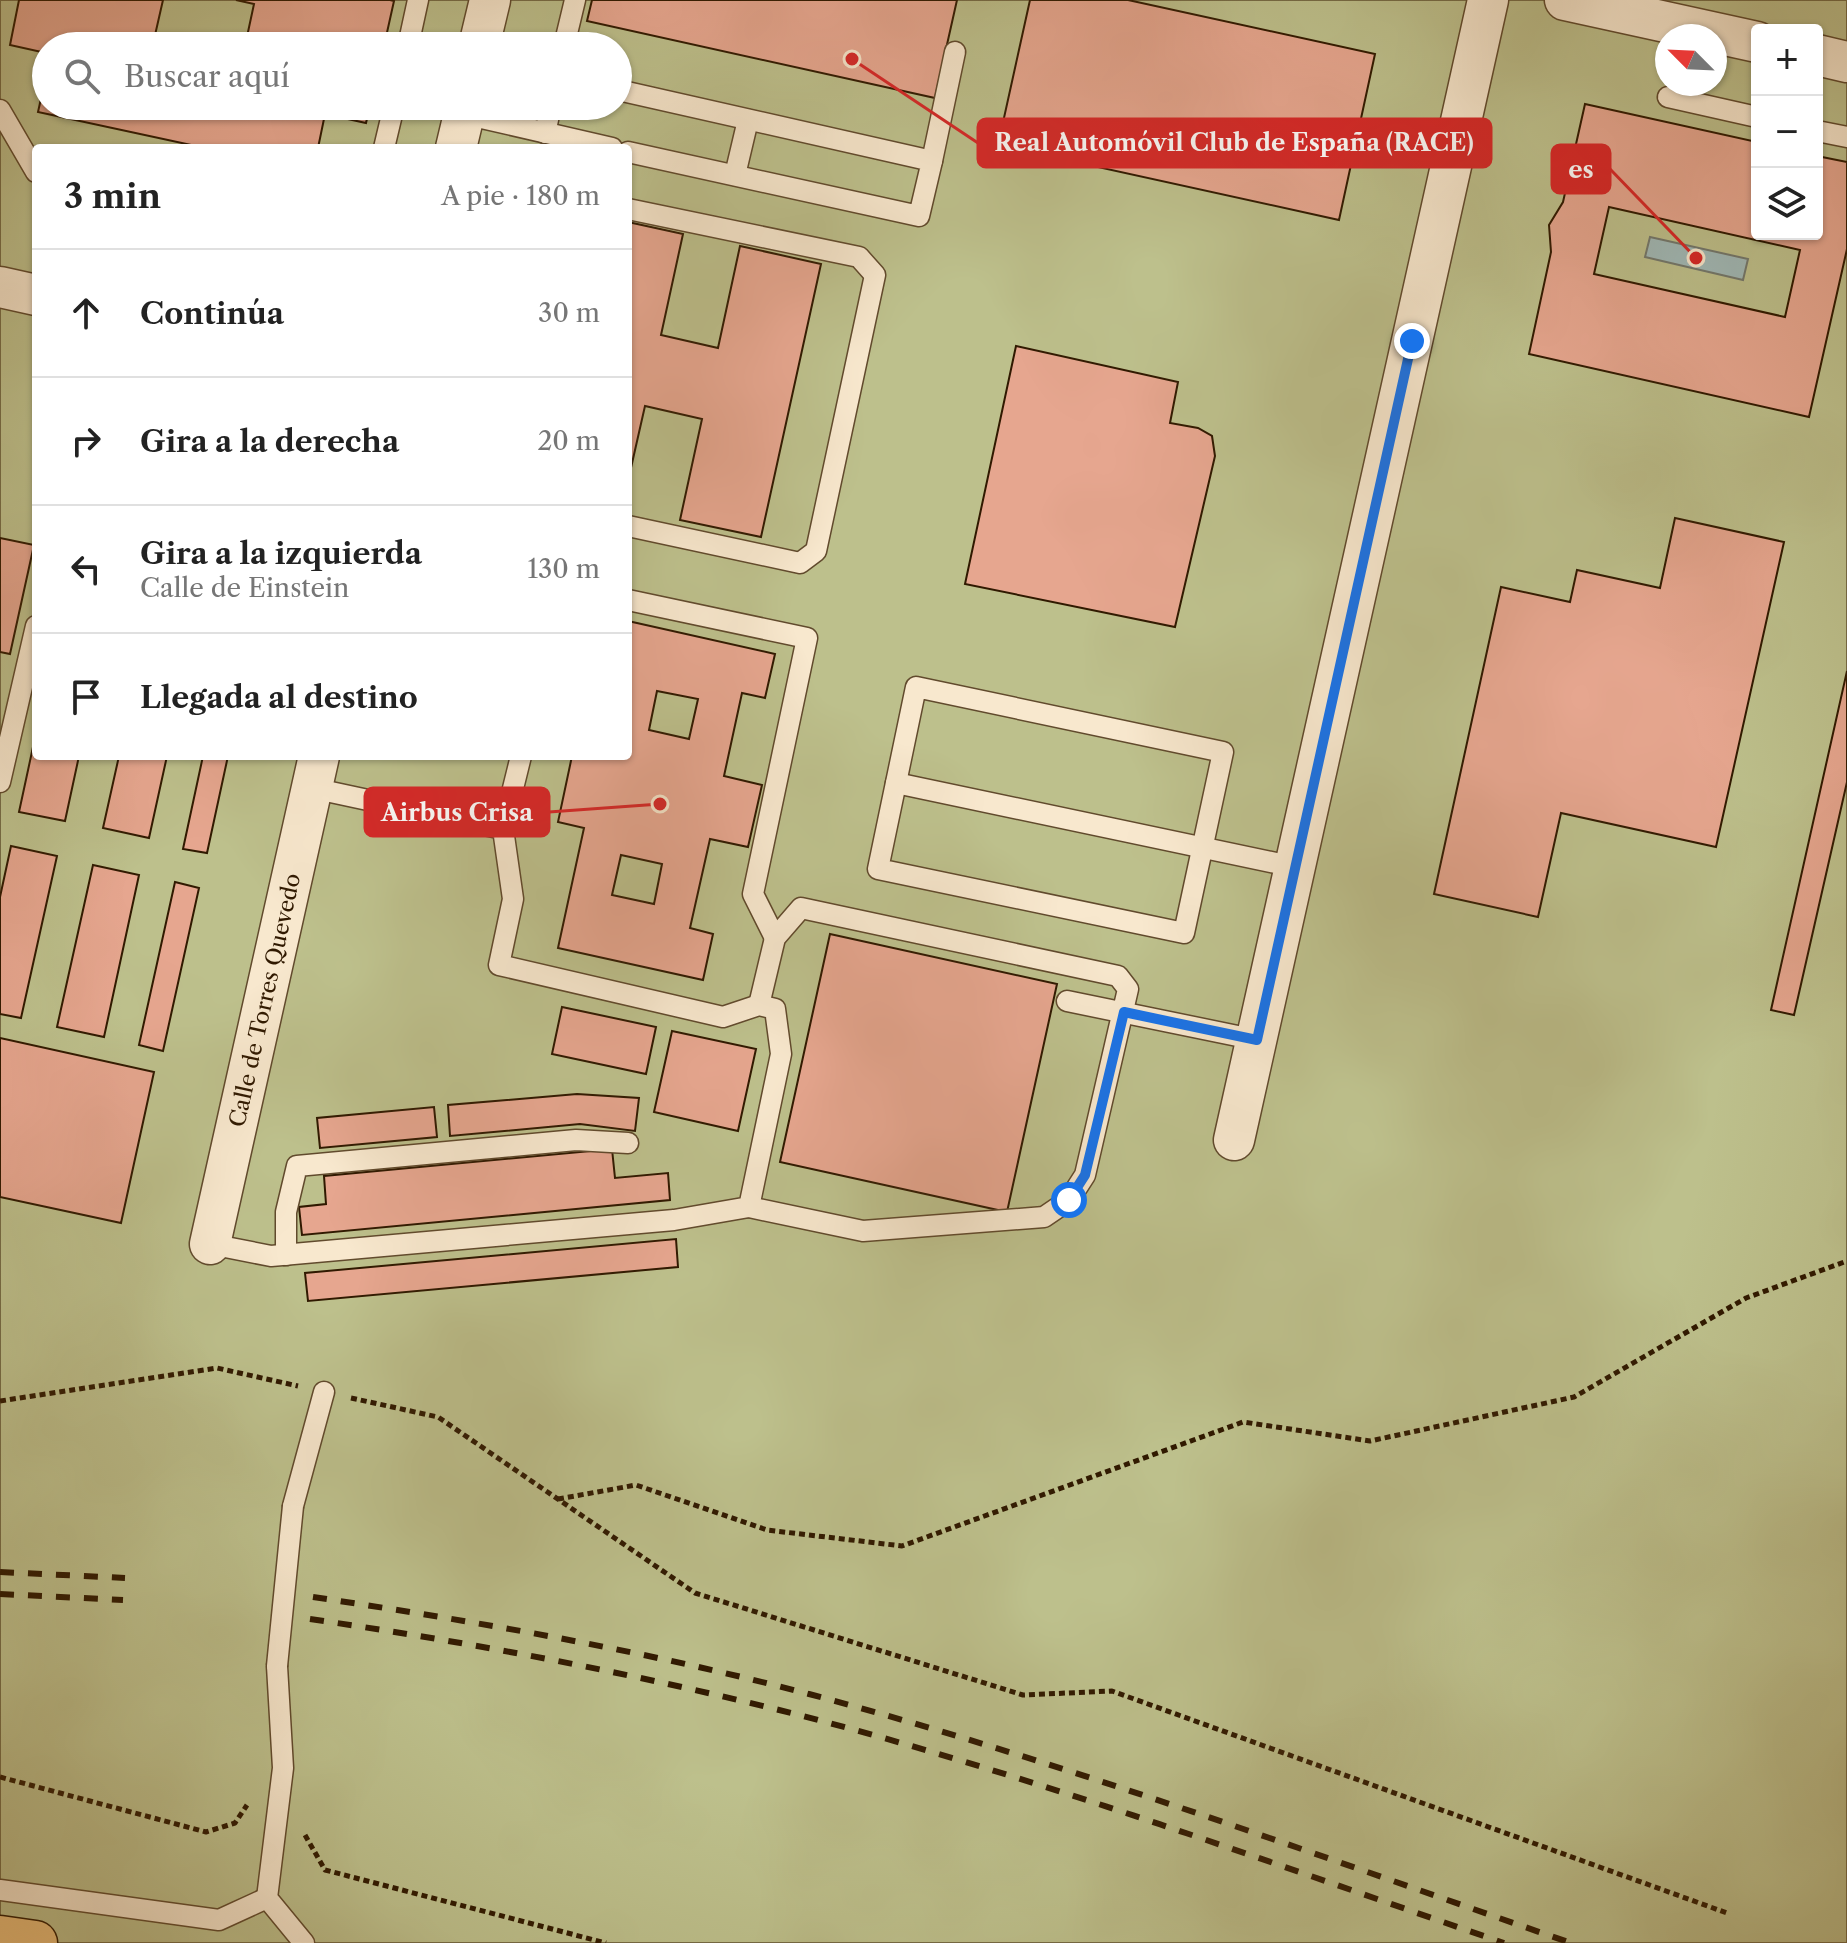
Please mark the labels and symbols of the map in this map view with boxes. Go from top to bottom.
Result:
north arrow [1655,24,1727,96]
callout: Real Automóvil Club de España (RACE) [978,119,1491,167]
text: Real Automóvil Club de España (RACE) [994,128,1474,157]
callout: es [1552,145,1610,193]
text: es [1568,155,1594,184]
route end [1394,323,1430,359]
callout: Airbus Crisa [365,788,549,836]
text: Airbus Crisa [380,798,534,827]
street label: Calle de Torres Quevedo [223,871,306,1129]
route start [1051,1182,1087,1218]

